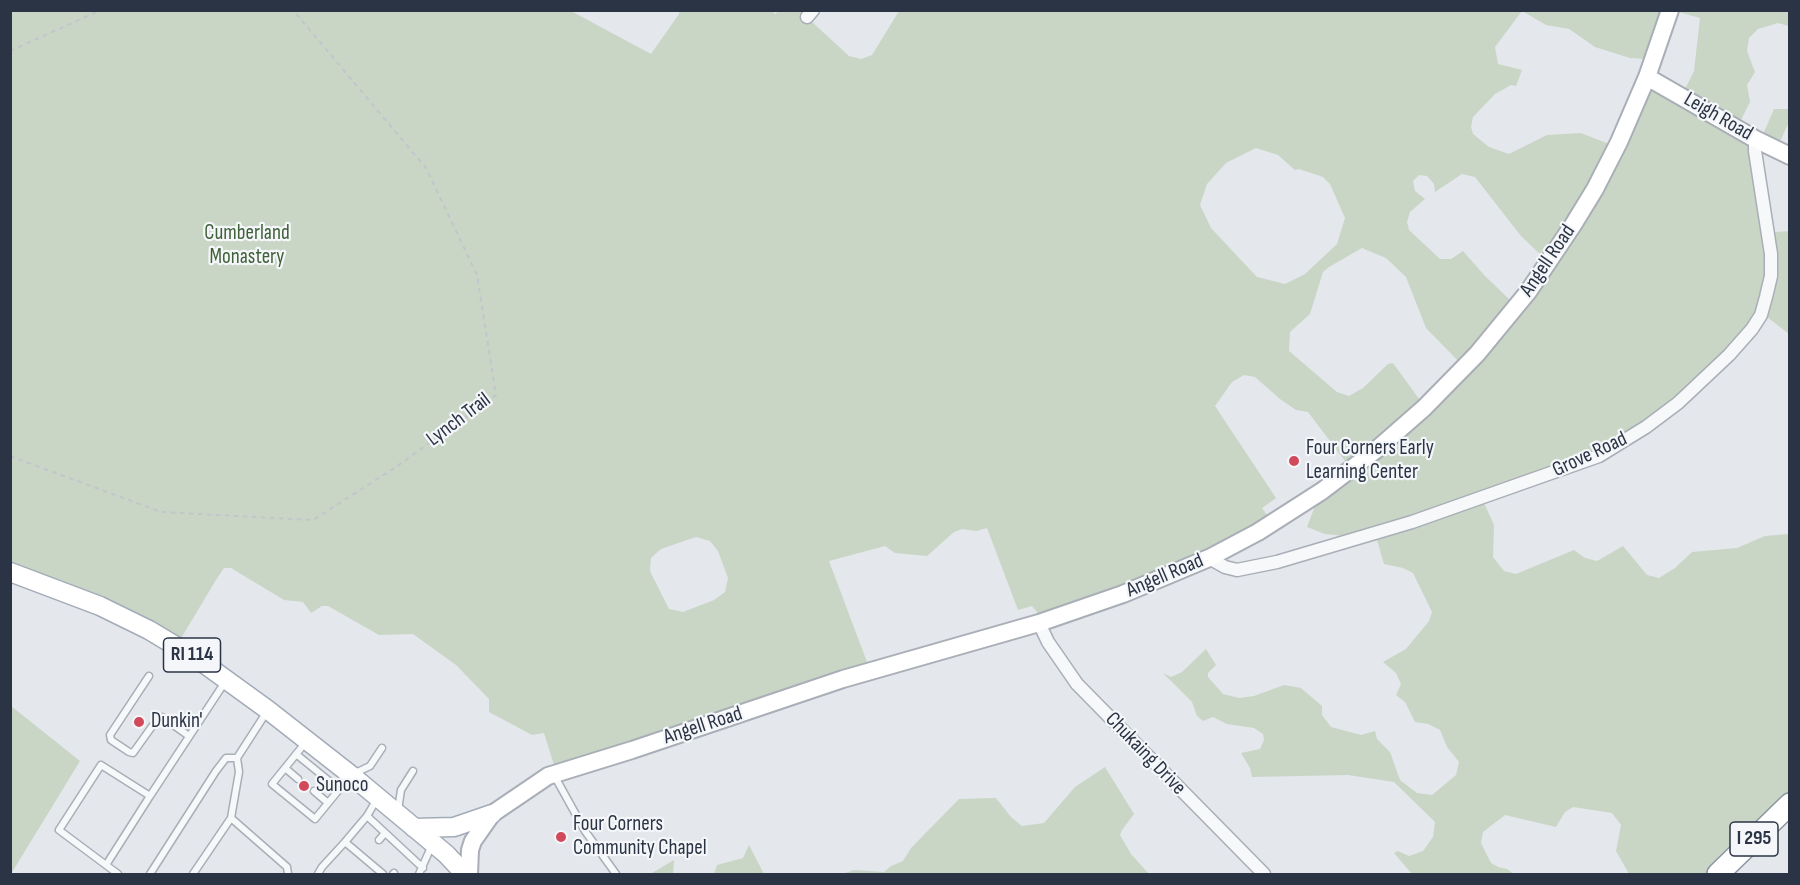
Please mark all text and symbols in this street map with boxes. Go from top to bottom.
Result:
street label: Leigh Road [1679,87,1757,147]
street label: Angell Road [1515,220,1581,302]
park label: Cumberland Monastery [204,221,290,271]
street label: Lynch Trail [422,388,496,452]
street label: Grove Road [1549,427,1631,483]
place label: Four Corners Early Learning Center [1306,436,1434,486]
marker: Four Corners Early Learning Center [1287,454,1301,468]
street label: Angell Road [1123,549,1207,603]
road number: RI 114 [164,638,220,672]
street label: Angell Road [660,701,746,751]
street label: Chukaing Drive [1099,707,1191,801]
place label: Dunkin' [151,709,203,735]
marker: Dunkin' [132,715,146,729]
place label: Sunoco [316,773,368,799]
marker: Sunoco [297,779,311,793]
place label: Four Corners Community Chapel [573,812,707,862]
road number: I 295 [1730,822,1778,856]
marker: Four Corners Community Chapel [554,830,568,844]

